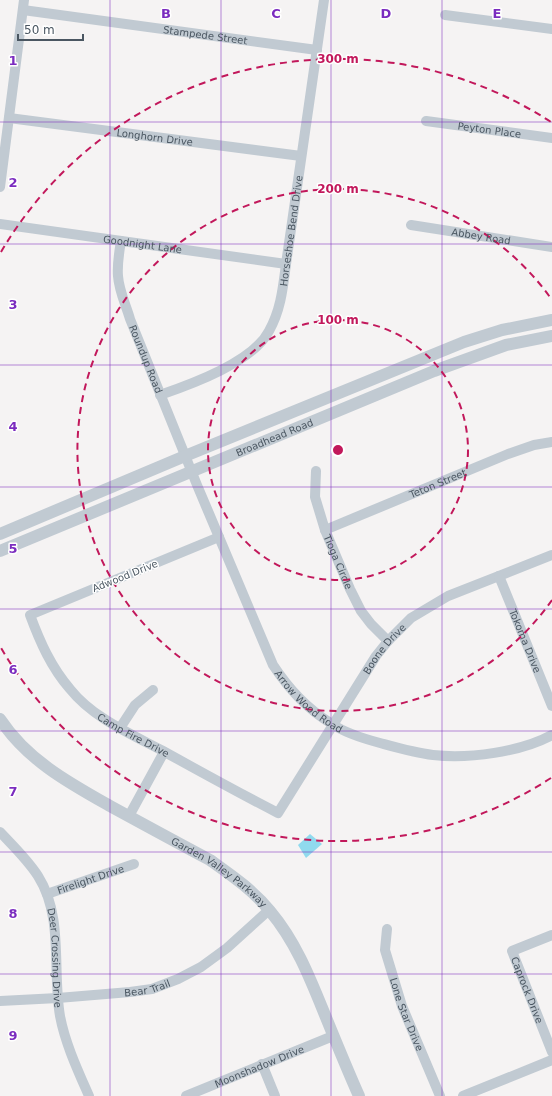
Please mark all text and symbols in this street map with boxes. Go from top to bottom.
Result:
text: B [161,6,171,21]
text: C [271,6,281,21]
text: D [381,6,392,21]
text: E [493,6,501,21]
scale bar [18,16,83,42]
text: 50 m [24,23,55,37]
street label: Stampede Street [163,24,248,46]
text: 300 m [317,52,359,66]
text: 1 [8,53,18,68]
street label: Peyton Place [457,120,522,139]
street label: Longhorn Drive [116,127,194,147]
text: 2 [8,175,18,190]
street label: Horseshoe Bend Drive [278,175,304,287]
text: 200 m [317,182,359,196]
street label: Abbey Road [451,226,512,246]
street label: Goodnight Lane [102,233,183,255]
text: 3 [8,297,18,312]
text: 100 m [317,313,359,327]
street label: Roundup Road [127,323,165,395]
street label: Broadhead Road [234,416,315,458]
text: 4 [8,419,18,434]
centre of rings [331,443,345,457]
street label: Teton Street [407,466,468,500]
street label: Tioga Circle [322,532,355,591]
text: 5 [8,541,18,556]
street label: Adwood Drive [91,558,159,594]
street label: Tokoma Drive [507,606,543,674]
street label: Boone Drive [361,621,408,676]
text: 6 [8,662,18,677]
street label: Arrow Wood Road [273,668,345,735]
street label: Camp Fire Drive [96,711,171,759]
text: 7 [8,784,18,799]
street label: Garden Valley Parkway [170,835,270,909]
street label: Firelight Drive [56,862,125,896]
text: 8 [8,906,18,921]
street label: Deer Crossing Drive [46,907,64,1008]
street label: Caprock Drive [509,955,546,1025]
street label: Lone Star Drive [388,976,426,1053]
street label: Bear Trail [124,977,172,998]
text: 9 [8,1028,18,1043]
street label: Moonshadow Drive [213,1043,305,1089]

